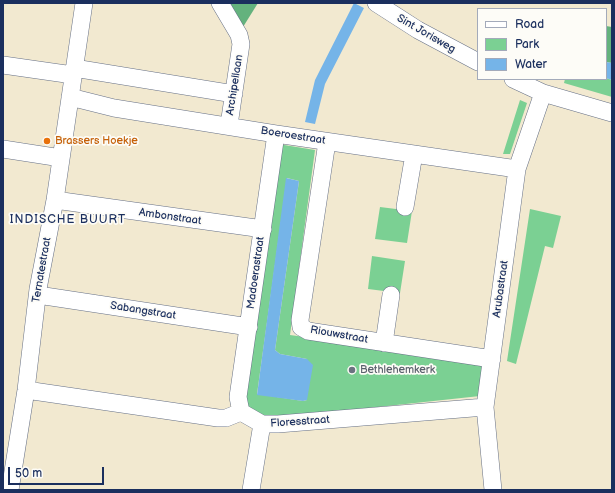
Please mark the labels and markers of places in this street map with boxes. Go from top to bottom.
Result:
place label: Brassers Hoekje [55,134,138,148]
marker: Brassers Hoekje [42,136,52,146]
place label: Bethlehemkerk [360,363,435,377]
marker: Bethlehemkerk [347,365,357,375]

